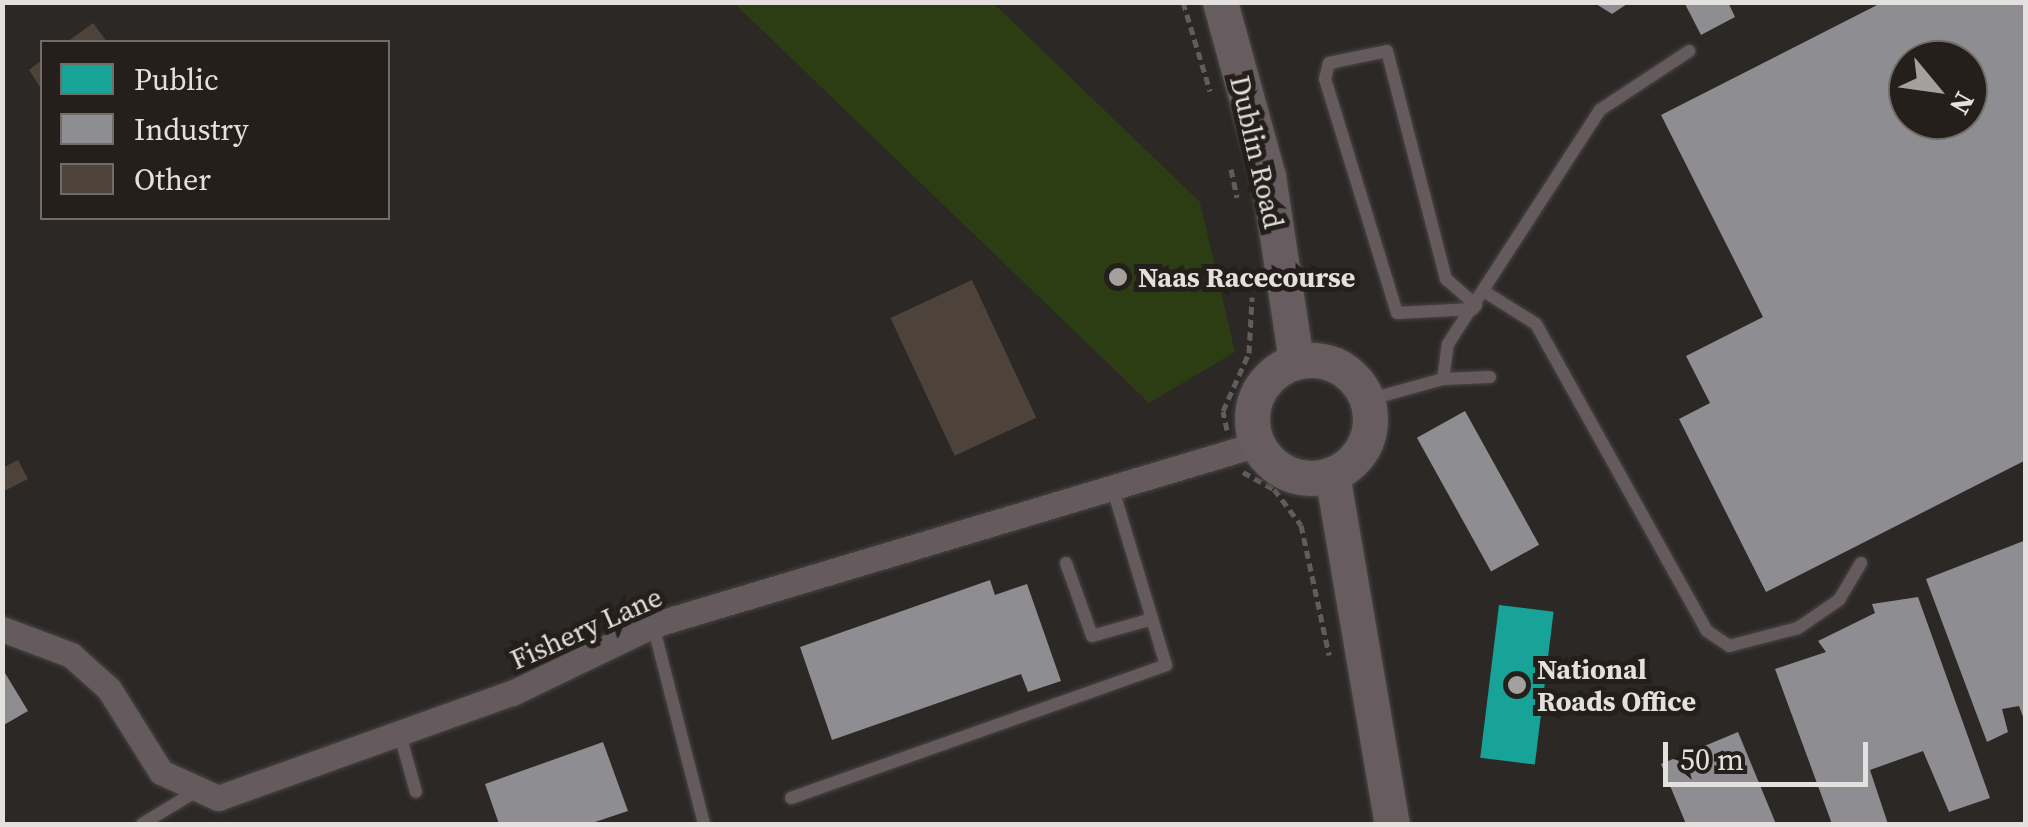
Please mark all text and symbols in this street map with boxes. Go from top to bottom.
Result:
legend [40,40,390,220]
north arrow [1888,40,1988,140]
text: Public [134,59,219,100]
street label: Dublin Road [1223,72,1291,232]
text: N [1941,85,1984,122]
text: Industry [134,109,249,150]
text: Other [134,159,211,200]
place label: Naas Racecourse [1138,260,1355,294]
marker: Naas Racecourse [1107,266,1129,288]
street label: Fishery Lane [505,580,667,676]
place label: National Roads Office [1537,652,1696,718]
marker: National Roads Office [1506,674,1528,696]
scale bar [1668,722,1873,784]
text: 50 m [1680,739,1744,780]

